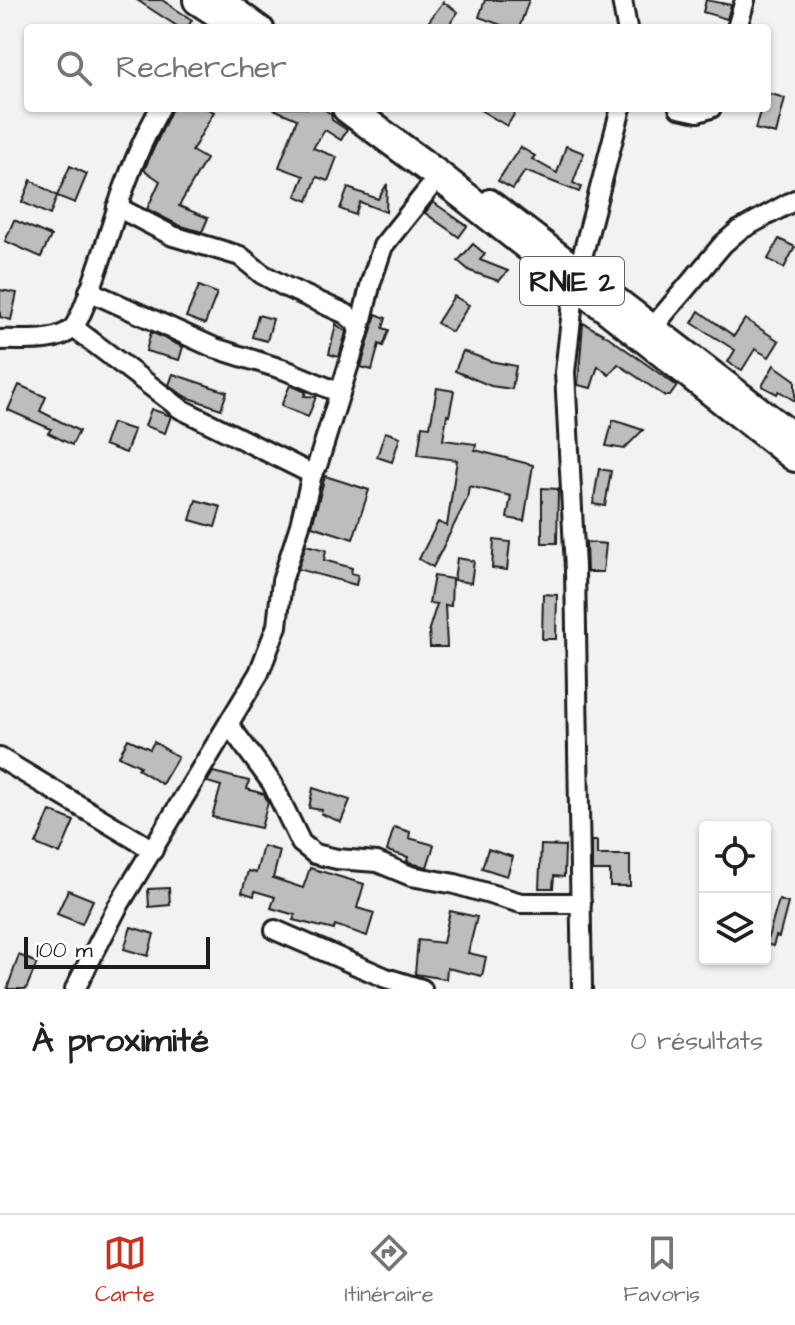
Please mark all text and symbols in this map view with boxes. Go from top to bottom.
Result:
search box [24,24,771,112]
icon: search [52,46,96,90]
text: Rechercher [116,47,287,89]
road number: RNIE 2 [520,257,624,305]
map controls [699,821,771,965]
button: locate [699,821,771,893]
button: layers [699,893,771,965]
scale bar [24,933,210,969]
text: 100 m [36,935,93,966]
text: À proximité [32,1017,209,1065]
text: 0 résultats [630,1023,763,1059]
tab: Carte [95,1231,155,1310]
tab: Itinéraire [344,1231,434,1310]
tab: Favoris [623,1231,700,1310]

